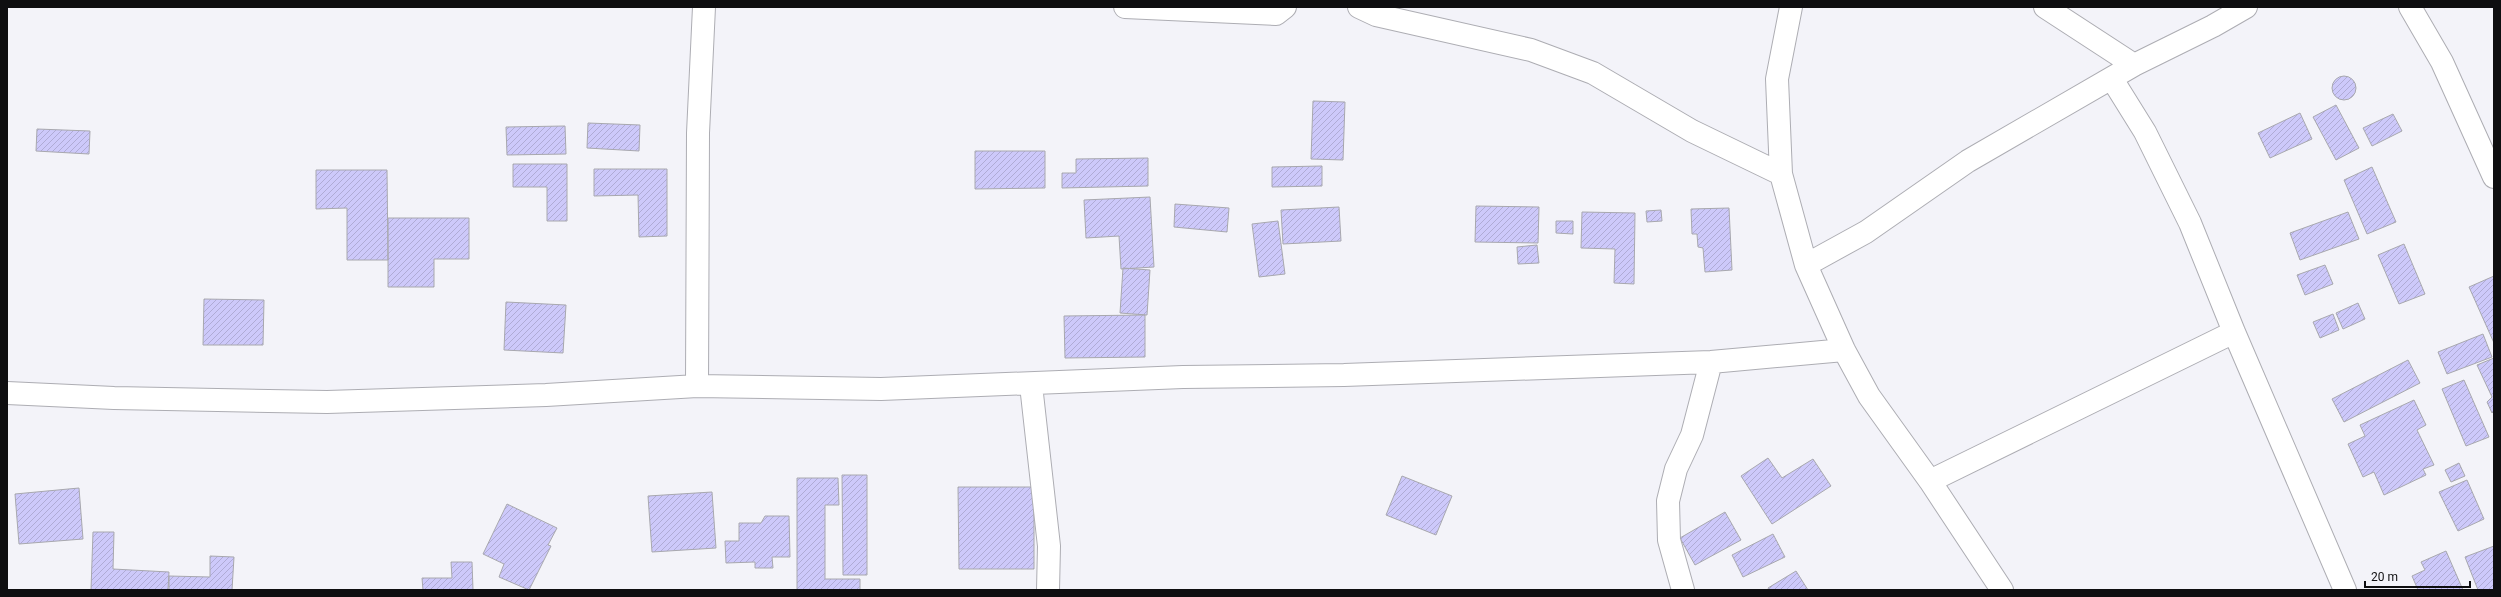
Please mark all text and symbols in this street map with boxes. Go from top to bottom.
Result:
scale bar [2365,563,2470,589]
text: 20 m [2371,570,2398,584]

